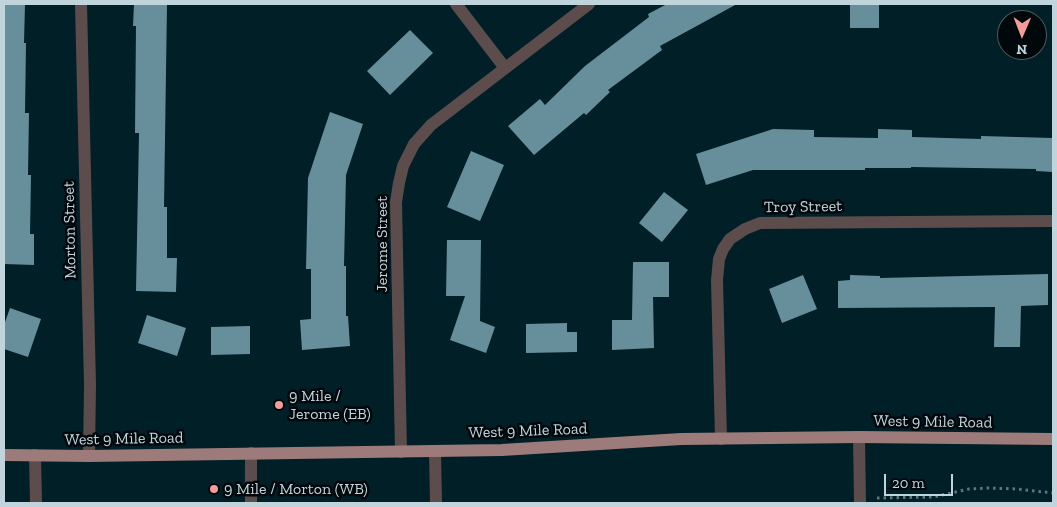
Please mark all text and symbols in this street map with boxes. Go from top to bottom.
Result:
north arrow [997,10,1047,60]
text: N [1016,41,1027,58]
street label: Morton Street [60,181,80,279]
street label: Jerome Street [372,196,392,292]
street label: Troy Street [764,197,842,217]
place label: 9 Mile / Jerome (EB) [289,386,371,424]
marker: 9 Mile / Jerome (EB) [273,399,285,411]
street label: West 9 Mile Road [873,411,993,433]
street label: West 9 Mile Road [468,419,588,443]
street label: West 9 Mile Road [64,428,184,450]
scale bar [887,464,956,496]
text: 20 m [892,474,925,492]
place label: 9 Mile / Morton (WB) [224,479,368,499]
marker: 9 Mile / Morton (WB) [208,483,220,495]

